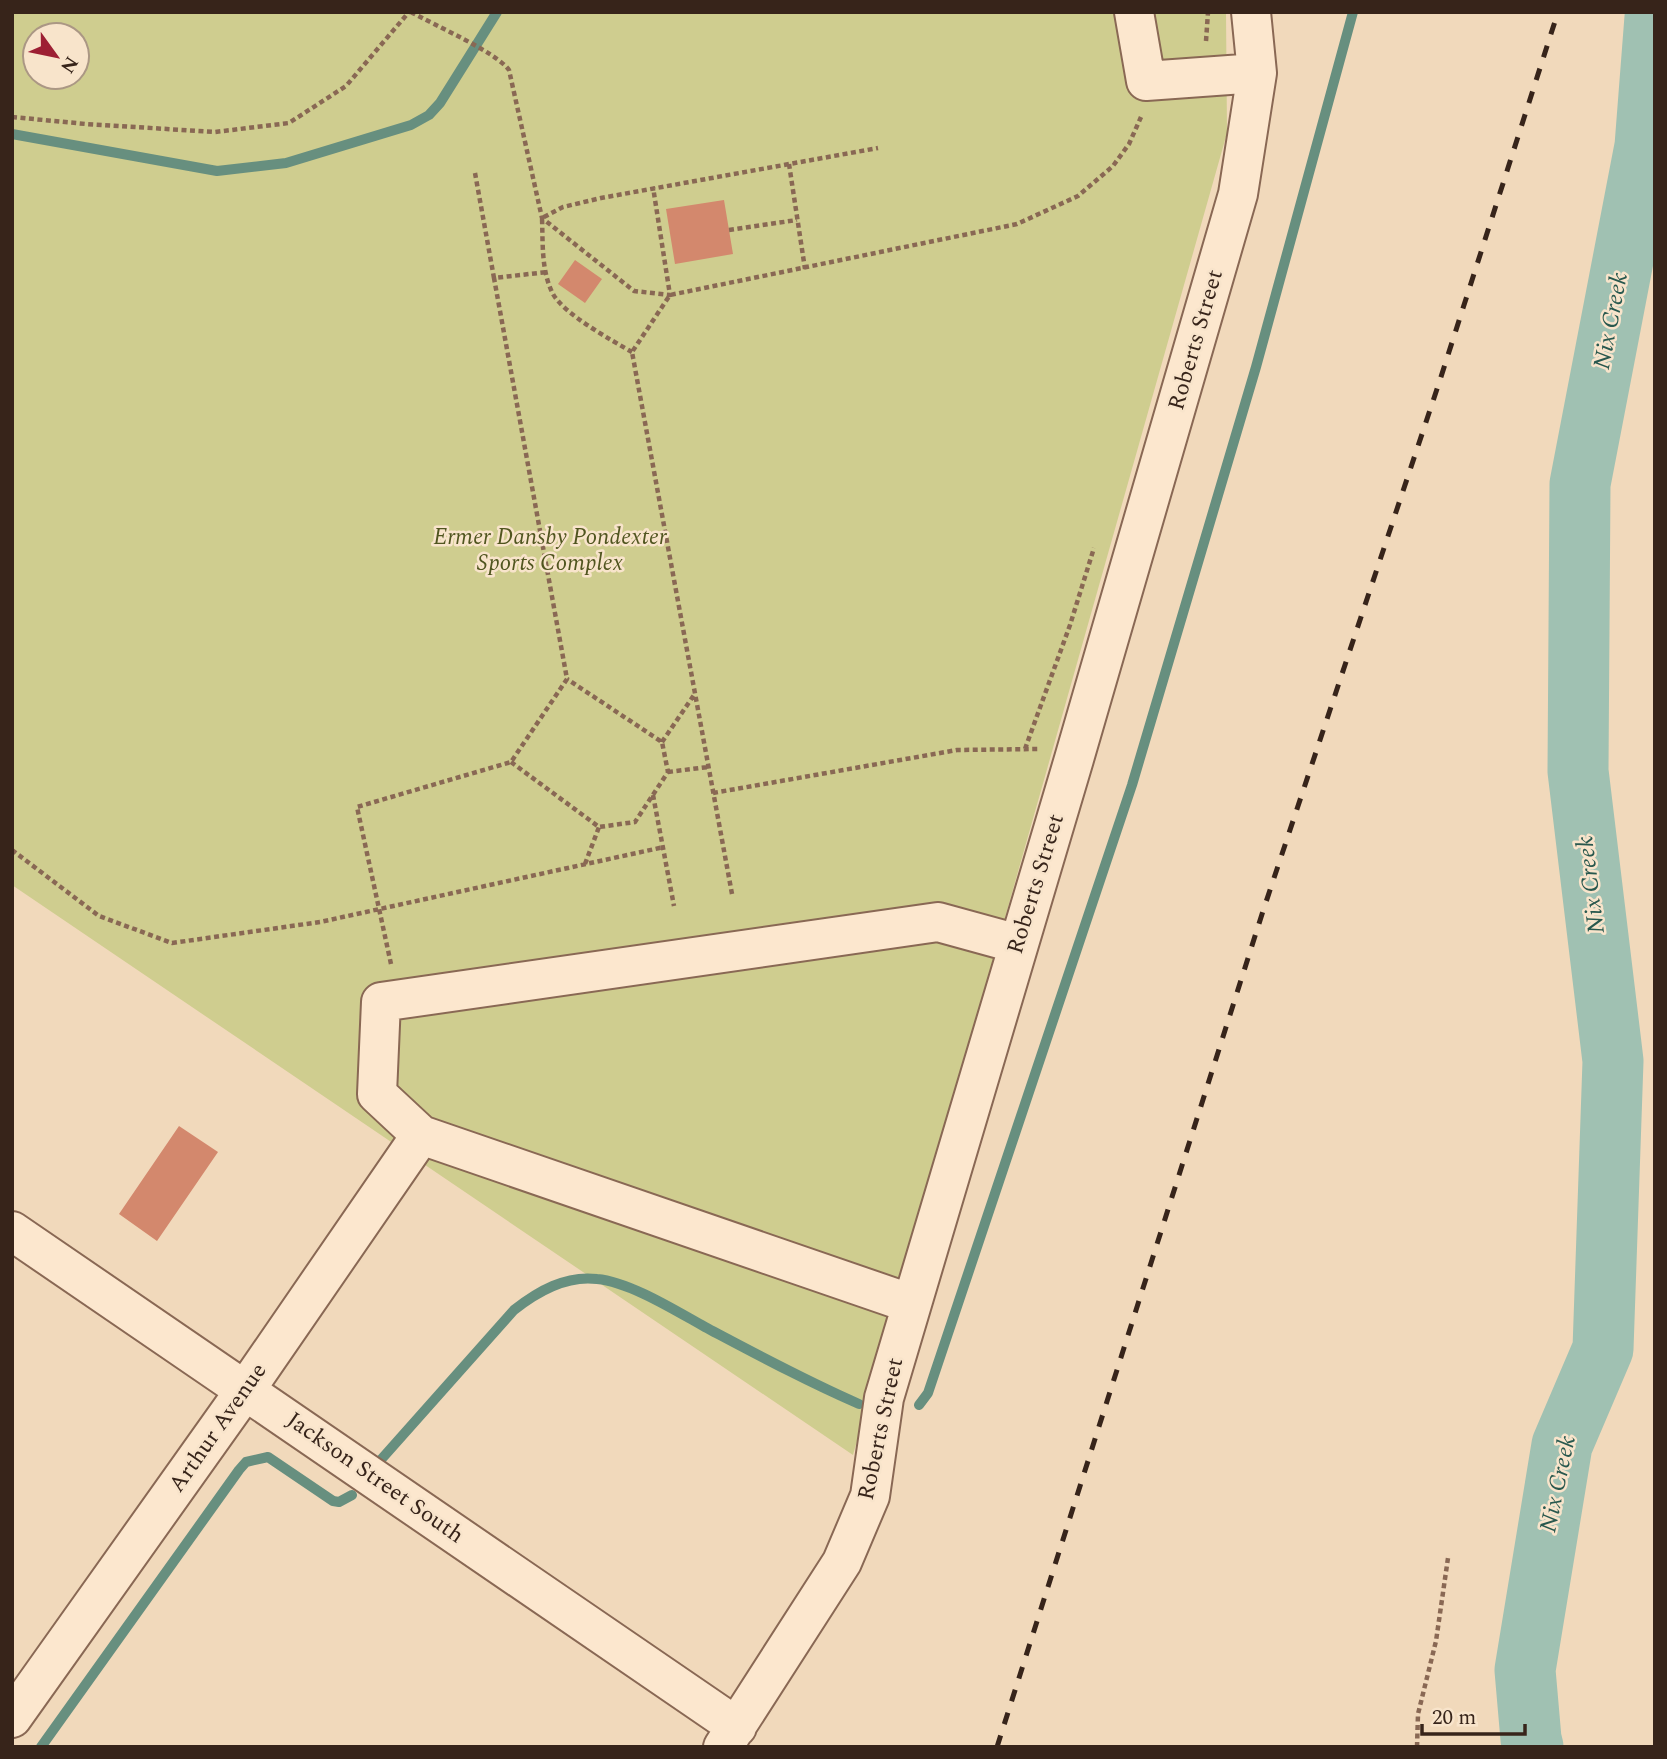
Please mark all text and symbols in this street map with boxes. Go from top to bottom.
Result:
north arrow [21,21,91,91]
text: N [53,50,85,79]
street label: Roberts Street [1159,266,1233,414]
water label: Nix Creek [1584,269,1638,373]
park label: Ermer Dansby Pondexter Sports Complex [433,520,668,581]
street label: Roberts Street [998,810,1074,958]
water label: Nix Creek [1567,834,1615,936]
street label: Roberts Street [849,1354,913,1504]
street label: Arthur Avenue [160,1356,276,1500]
street label: Jackson Street South [279,1403,471,1553]
water label: Nix Creek [1530,1432,1586,1536]
scale bar [1422,1692,1525,1736]
text: 20 m [1432,1702,1476,1734]

